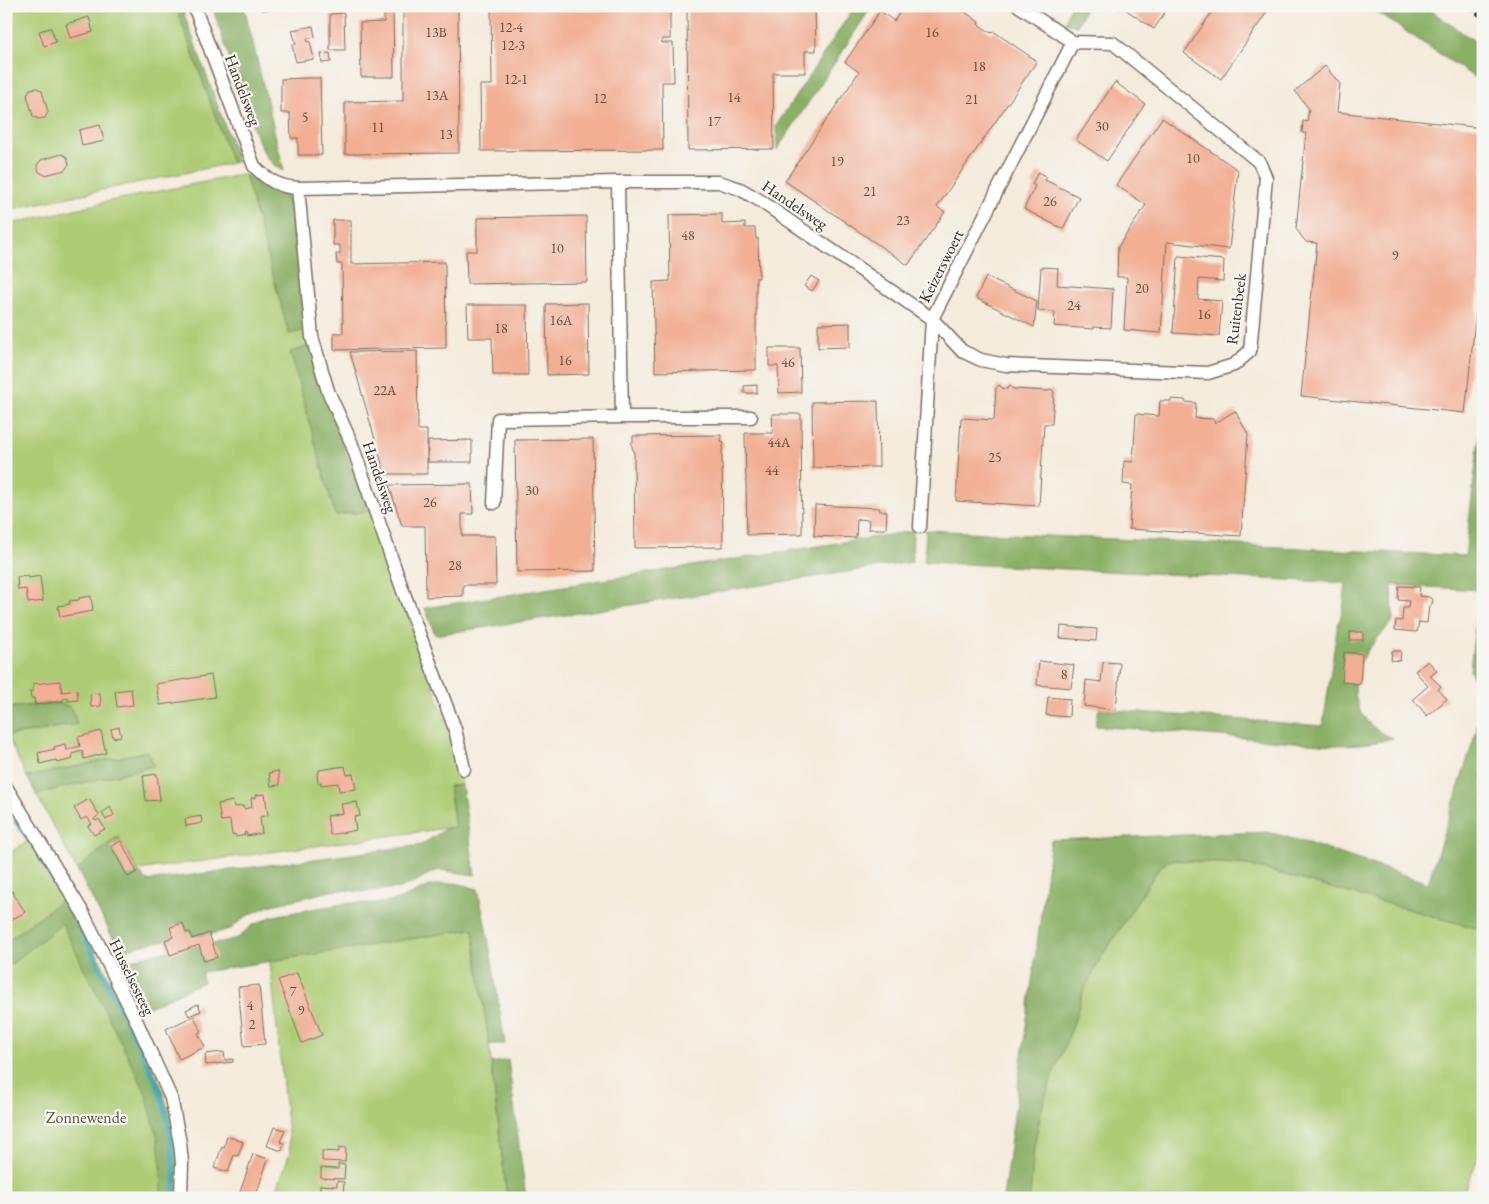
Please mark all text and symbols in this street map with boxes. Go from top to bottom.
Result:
house number: 12-4 [499,18,523,36]
house number: 13B [425,23,447,41]
house number: 16 [925,23,939,41]
house number: 12-3 [501,36,525,54]
street label: Handelsweg [220,51,267,130]
house number: 18 [972,57,986,75]
house number: 12-1 [504,70,528,88]
house number: 13A [425,86,449,104]
house number: 14 [727,88,741,106]
house number: 12 [593,89,607,107]
house number: 21 [965,90,979,108]
house number: 5 [302,108,308,126]
house number: 17 [707,112,721,130]
house number: 30 [1095,117,1109,135]
house number: 11 [371,118,385,136]
house number: 13 [439,125,453,143]
house number: 10 [1186,149,1200,167]
house number: 19 [830,152,844,170]
street label: Handelsweg [758,175,833,235]
house number: 21 [863,182,877,200]
house number: 26 [1043,192,1057,210]
house number: 23 [896,211,910,229]
house number: 48 [681,226,695,244]
street label: Keizerswoert [914,226,968,306]
house number: 10 [550,239,564,257]
house number: 9 [1392,246,1399,264]
street label: Ruitenbeek [1221,272,1251,346]
house number: 20 [1135,279,1149,297]
house number: 24 [1067,296,1081,314]
house number: 16 [1197,305,1211,323]
house number: 16A [549,311,573,329]
house number: 18 [494,319,508,337]
house number: 16 [558,351,572,369]
house number: 46 [781,353,795,371]
house number: 22A [373,381,397,399]
house number: 44A [767,433,791,451]
street label: Handelsweg [358,438,402,517]
house number: 25 [988,448,1002,466]
house number: 44 [765,461,779,479]
house number: 30 [525,481,539,499]
house number: 26 [423,493,437,511]
house number: 28 [448,556,462,574]
house number: 8 [1061,665,1068,683]
street label: Husselsesteeg [104,935,160,1020]
house number: 7 [290,982,297,1000]
house number: 4 [247,996,254,1014]
house number: 9 [298,1001,305,1019]
house number: 2 [249,1015,256,1033]
park label: Zonnewende [46,1107,126,1128]

